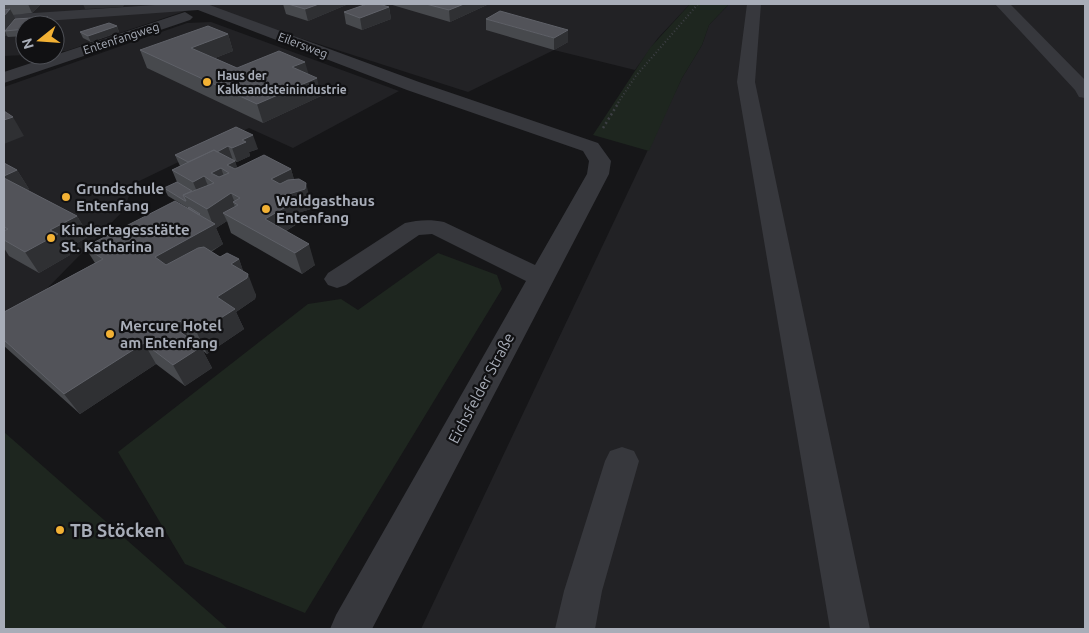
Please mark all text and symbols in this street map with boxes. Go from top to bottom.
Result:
north arrow [15,15,65,65]
street label: Entenfangweg [81,20,161,56]
street label: Eilersweg [276,30,330,60]
text: N [18,36,37,51]
place label: Haus der Kalksandsteinindustrie [217,69,347,96]
marker: Haus der Kalksandsteinindustrie [201,76,213,88]
place label: Grundschule Entenfang [76,180,164,214]
marker: Grundschule Entenfang [60,191,72,203]
place label: Waldgasthaus Entenfang [276,192,375,226]
marker: Waldgasthaus Entenfang [260,203,272,215]
place label: Kindertagesstätte St. Katharina [61,221,190,255]
marker: Kindertagesstätte St. Katharina [45,232,57,244]
place label: Mercure Hotel am Entenfang [120,317,222,351]
marker: Mercure Hotel am Entenfang [104,328,116,340]
street label: Eichsfelder Straße [445,330,517,446]
place label: TB Stöcken [70,520,165,540]
marker: TB Stöcken [54,524,66,536]

